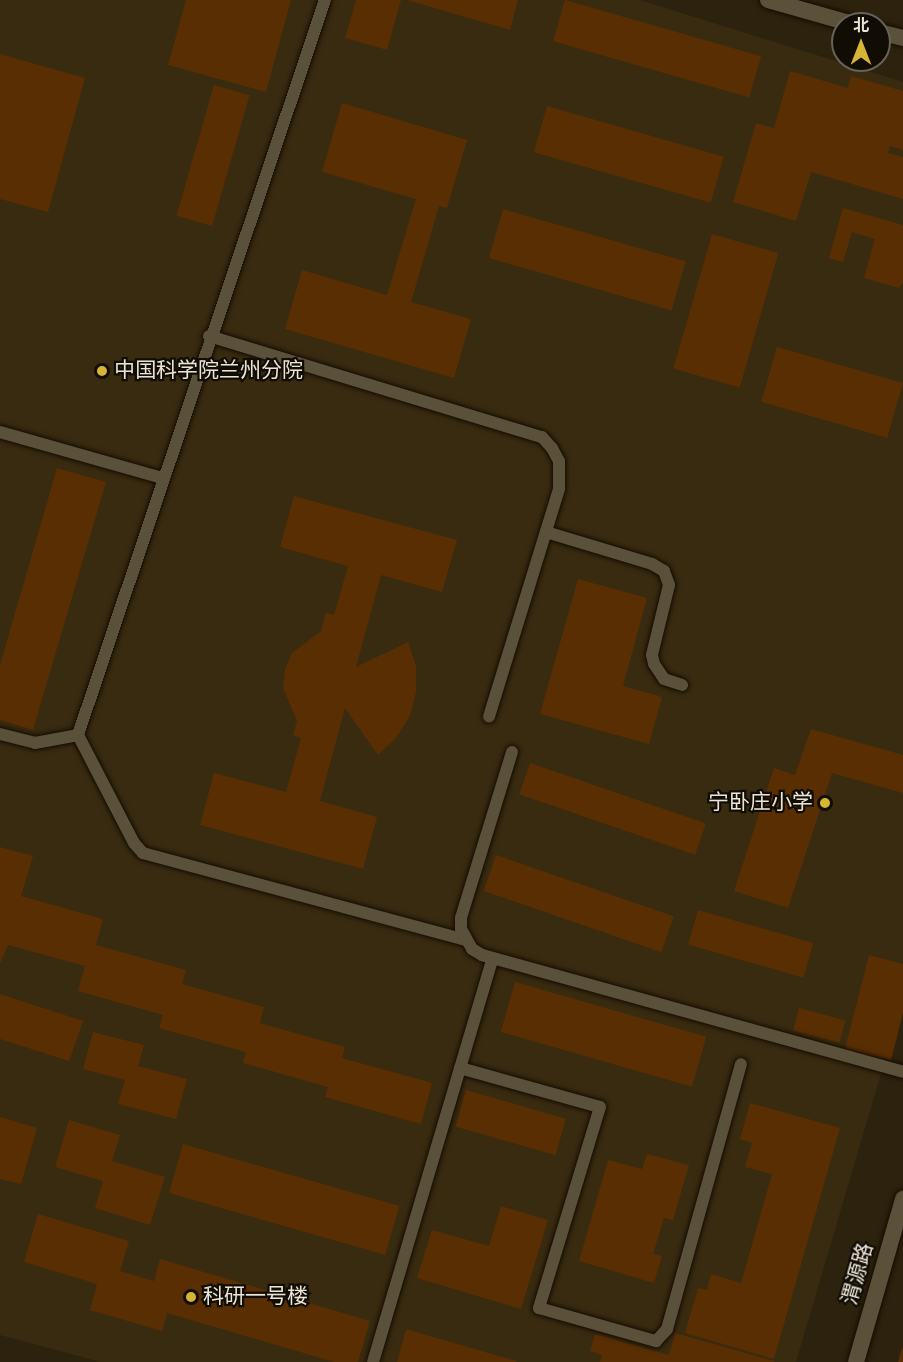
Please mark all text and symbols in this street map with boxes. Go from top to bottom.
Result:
north arrow [831,12,891,72]
text: 北 [853,14,869,38]
place label: 中国科学院兰州分院 [114,358,303,384]
marker: 中国科学院兰州分院 [95,364,109,378]
place label: 宁卧庄小学 [708,790,813,816]
marker: 宁卧庄小学 [818,796,832,810]
street label: 渭源路 [837,1240,879,1308]
place label: 科研一号楼 [203,1284,308,1310]
marker: 科研一号楼 [184,1290,198,1304]

